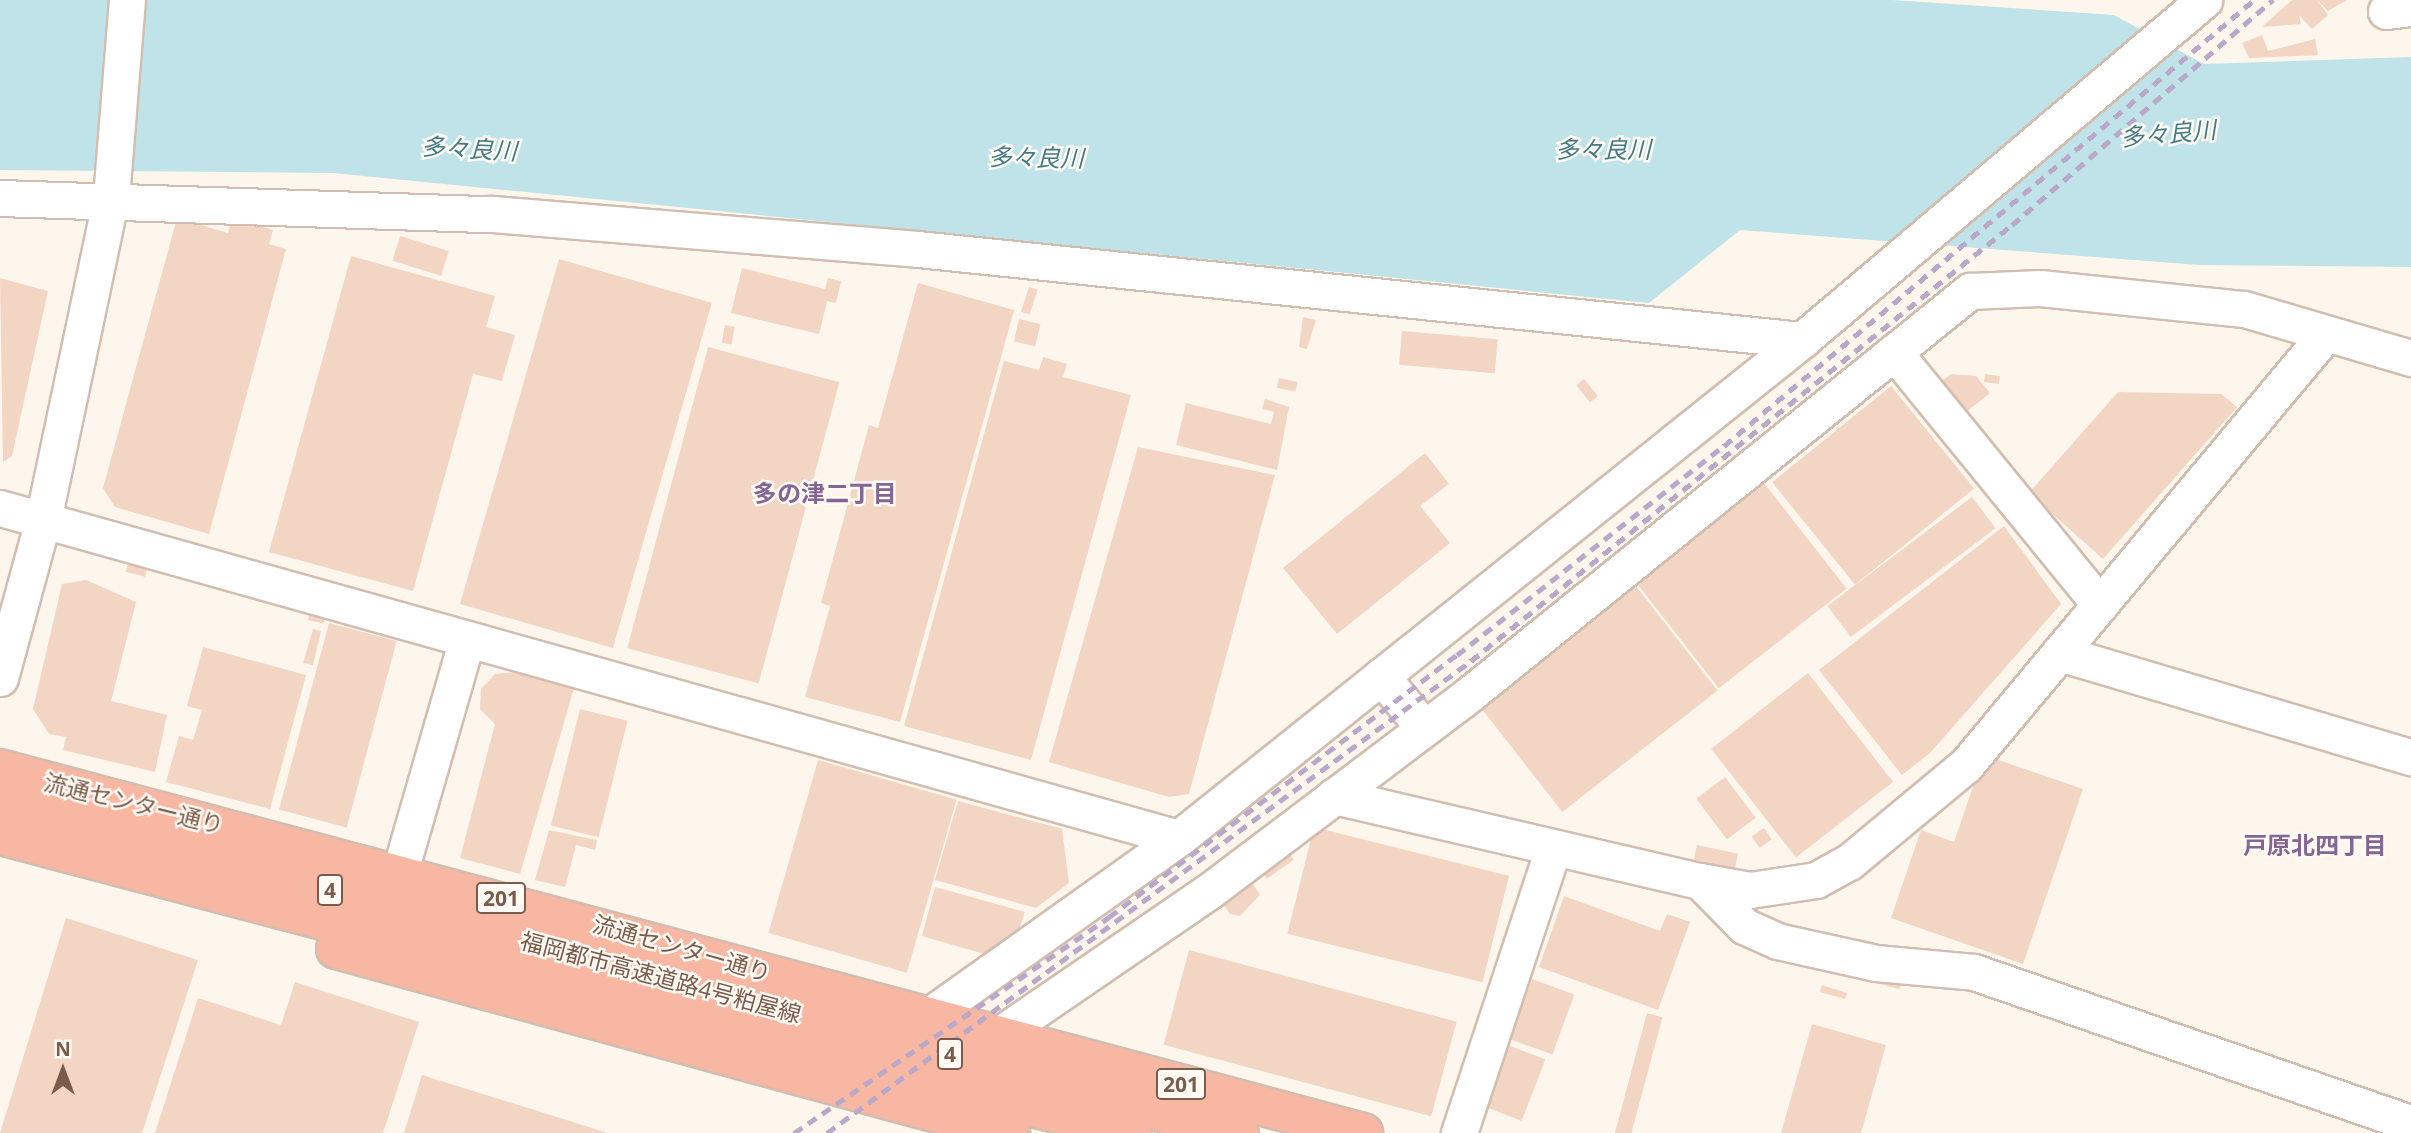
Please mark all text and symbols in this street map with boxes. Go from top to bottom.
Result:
water label: 多々良川 [2119,114,2217,152]
water label: 多々良川 [420,131,518,165]
water label: 多々良川 [1555,135,1651,163]
water label: 多々良川 [988,142,1084,172]
district label: 多の津二丁目 [753,479,897,507]
street label: 流通センター通り [41,767,227,839]
district label: 戸原北四丁目 [2243,831,2387,859]
road number: 4 [316,872,344,908]
road number: 201 [475,880,527,916]
street label: 流通センター通り [590,909,774,987]
street label: 福岡都市高速道路4号粕屋線 [518,926,804,1028]
north arrow [28,1035,98,1105]
text: N [55,1036,71,1062]
road number: 4 [936,1036,964,1072]
road number: 201 [1155,1066,1207,1102]

